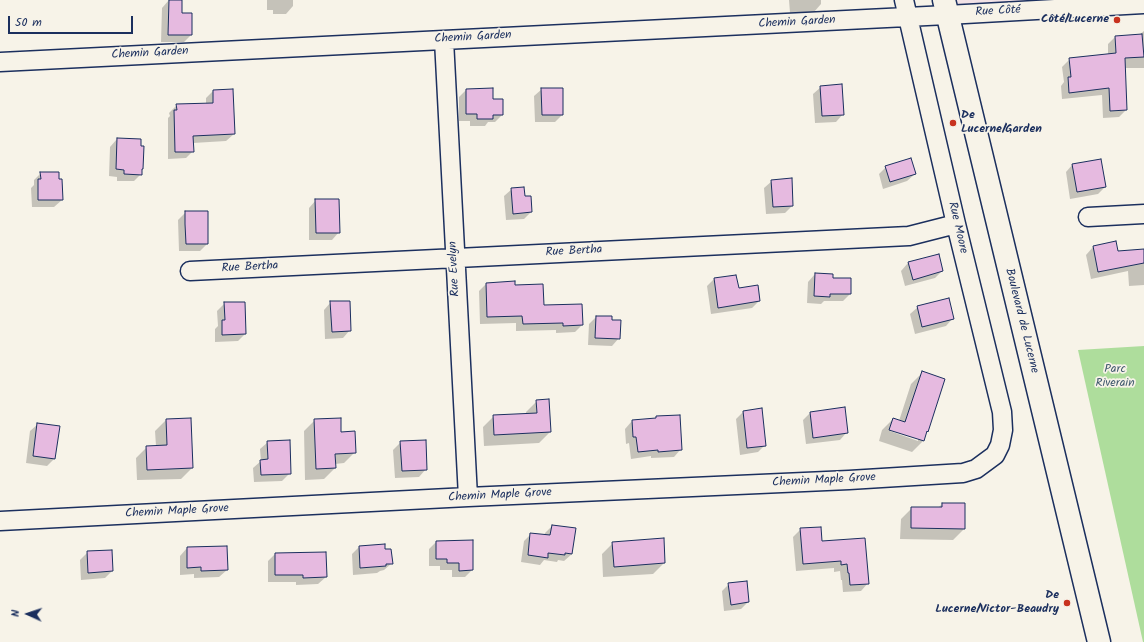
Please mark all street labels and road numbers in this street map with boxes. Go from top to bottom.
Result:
street label: Rue Côté [975,4,1021,20]
street label: Chemin Garden [758,14,836,32]
street label: Chemin Garden [434,29,512,47]
street label: Chemin Garden [111,45,189,63]
street label: Rue Moore [944,201,970,255]
street label: Rue Evelyn [446,241,464,297]
street label: Rue Bertha [545,243,603,261]
street label: Rue Bertha [221,259,279,277]
street label: Boulevard de Lucerne [1001,267,1041,375]
street label: Chemin Maple Grove [772,471,876,491]
street label: Chemin Maple Grove [448,486,552,506]
street label: Chemin Maple Grove [125,502,229,522]

